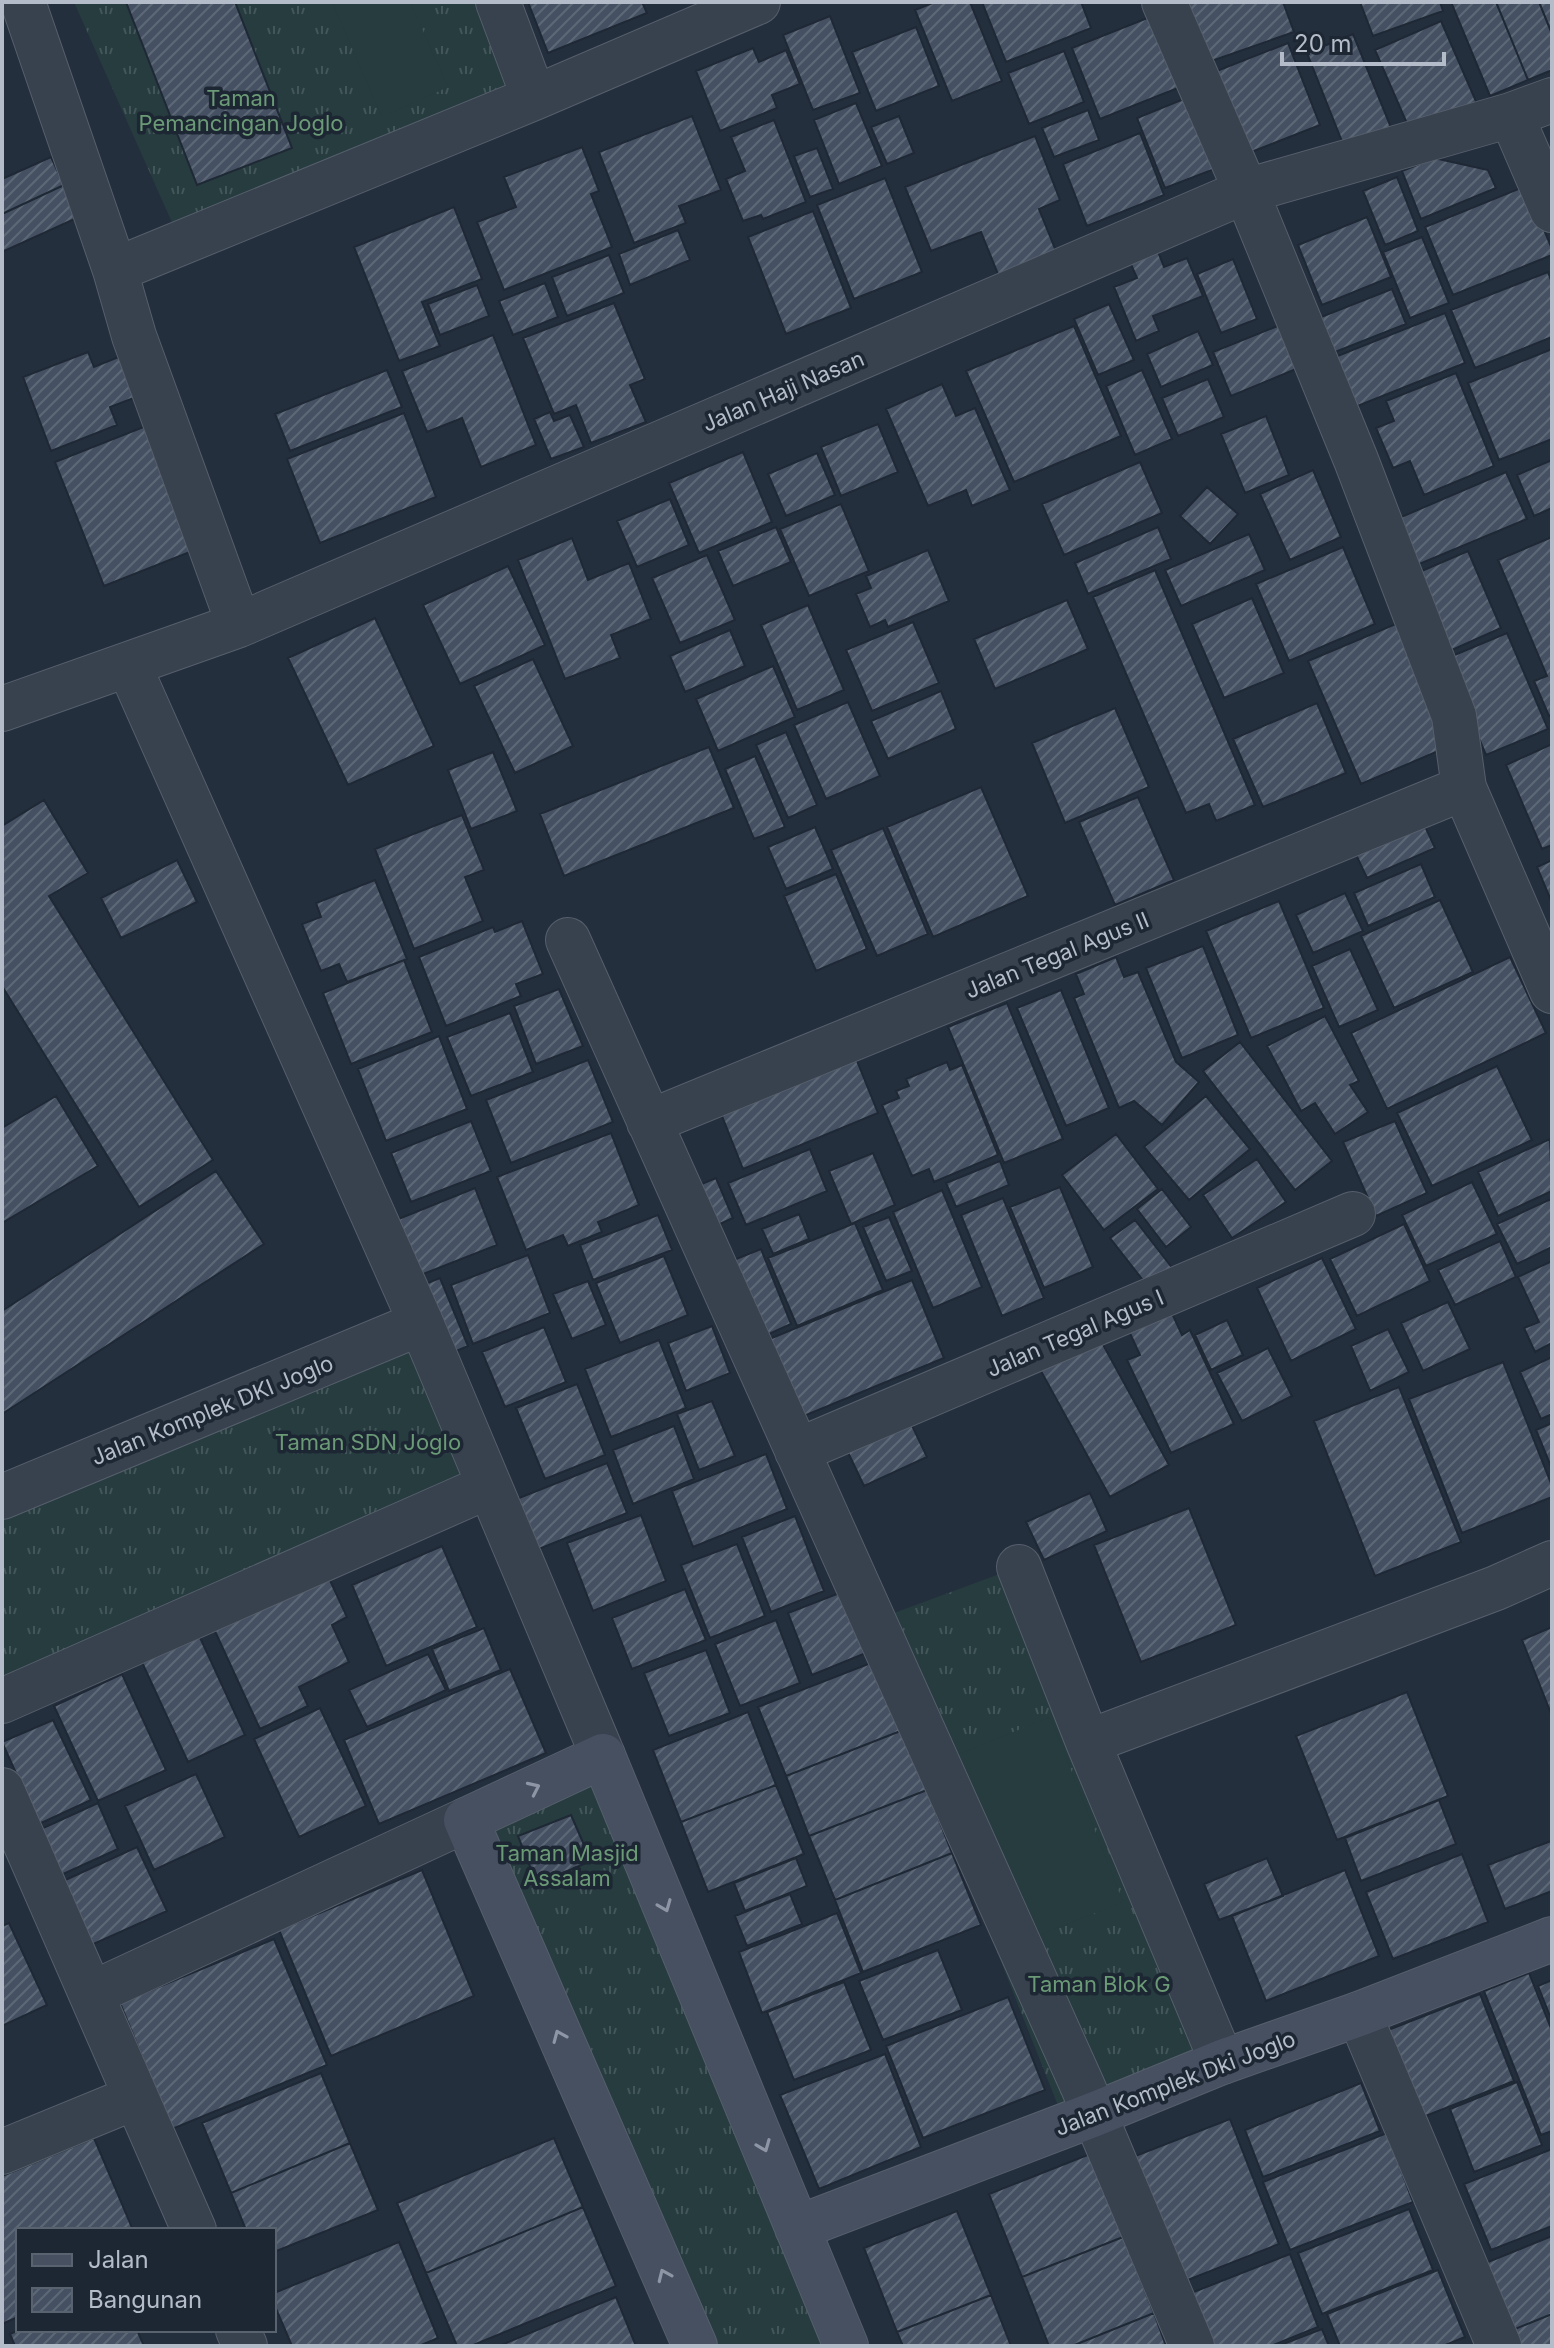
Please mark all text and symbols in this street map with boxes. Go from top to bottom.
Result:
scale bar [1282,16,1444,66]
text: 20 m [1294,29,1352,58]
park label: Taman Pemancingan Joglo [138,85,344,136]
street label: Jalan Haji Nasan [698,345,868,437]
street label: Jalan Tegal Agus II [961,906,1153,1004]
street label: Jalan Tegal Agus I [983,1284,1167,1382]
street label: Jalan Komplek DKI Joglo [87,1350,337,1470]
park label: Taman SDN Joglo [275,1429,461,1455]
one-way arrow [526,1782,541,1798]
park label: Taman Masjid Assalam [495,1840,639,1891]
one-way arrow [655,1898,671,1912]
park label: Taman Blok G [1027,1971,1171,1997]
street label: Jalan Komplek Dki Joglo [1051,2025,1299,2141]
one-way arrow [553,2030,569,2045]
one-way arrow [754,2138,770,2152]
legend [16,2228,276,2332]
text: Jalan [88,2245,149,2274]
one-way arrow [657,2268,673,2283]
text: Bangunan [88,2285,202,2314]

